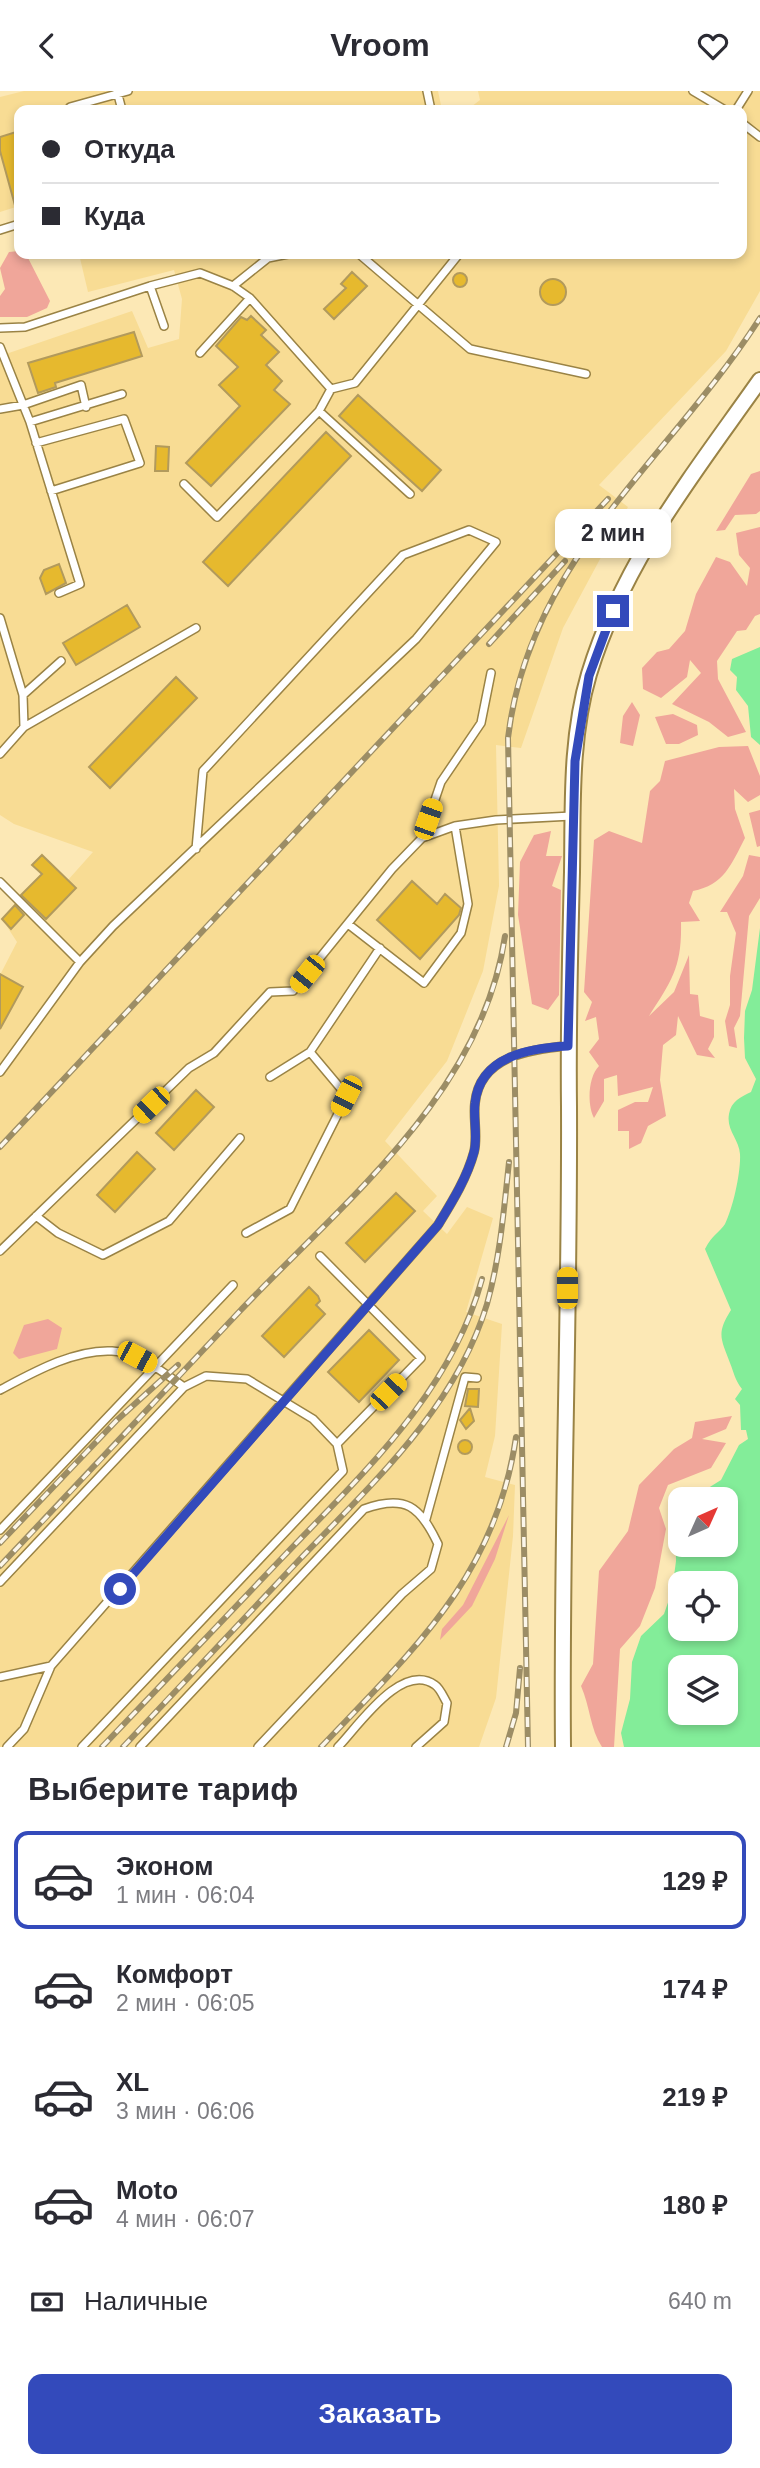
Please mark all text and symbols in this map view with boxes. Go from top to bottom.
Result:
icon: back [28,27,66,65]
text: Vroom [330,27,430,63]
icon: heart [694,27,732,65]
text: Откуда [84,134,175,164]
text: Куда [84,201,145,231]
callout: 2 мин [555,510,671,559]
text: 2 мин [581,520,645,546]
route end [597,595,629,627]
car [412,796,445,842]
car [286,951,329,997]
car [328,1073,365,1119]
car [129,1083,174,1127]
car [557,1267,578,1309]
car [114,1338,161,1376]
car [366,1370,411,1414]
north arrow [668,1487,738,1557]
map controls [668,1487,738,1725]
button: locate [668,1571,738,1641]
route start [104,1573,136,1605]
button: layers [668,1655,738,1725]
text: Выберите тариф [28,1771,298,1807]
icon: car [32,1849,95,1912]
text: Эконом [116,1851,214,1881]
text: 129 ₽ [662,1866,728,1896]
text: 1 мин · 06:04 [116,1882,255,1908]
icon: car [32,1957,95,2020]
text: Комфорт [116,1959,233,1989]
text: 174 ₽ [662,1974,728,2004]
text: 2 мин · 06:05 [116,1990,255,2016]
icon: car [32,2065,95,2128]
text: XL [116,2067,149,2097]
text: 219 ₽ [662,2082,728,2112]
text: 3 мин · 06:06 [116,2098,255,2124]
icon: car [32,2173,95,2236]
text: Moto [116,2175,178,2205]
text: 180 ₽ [662,2190,728,2220]
text: 4 мин · 06:07 [116,2206,255,2232]
icon: cash [28,2283,66,2321]
text: Наличные [84,2286,208,2316]
text: 640 m [668,2288,732,2314]
button: Заказать [28,2374,732,2454]

